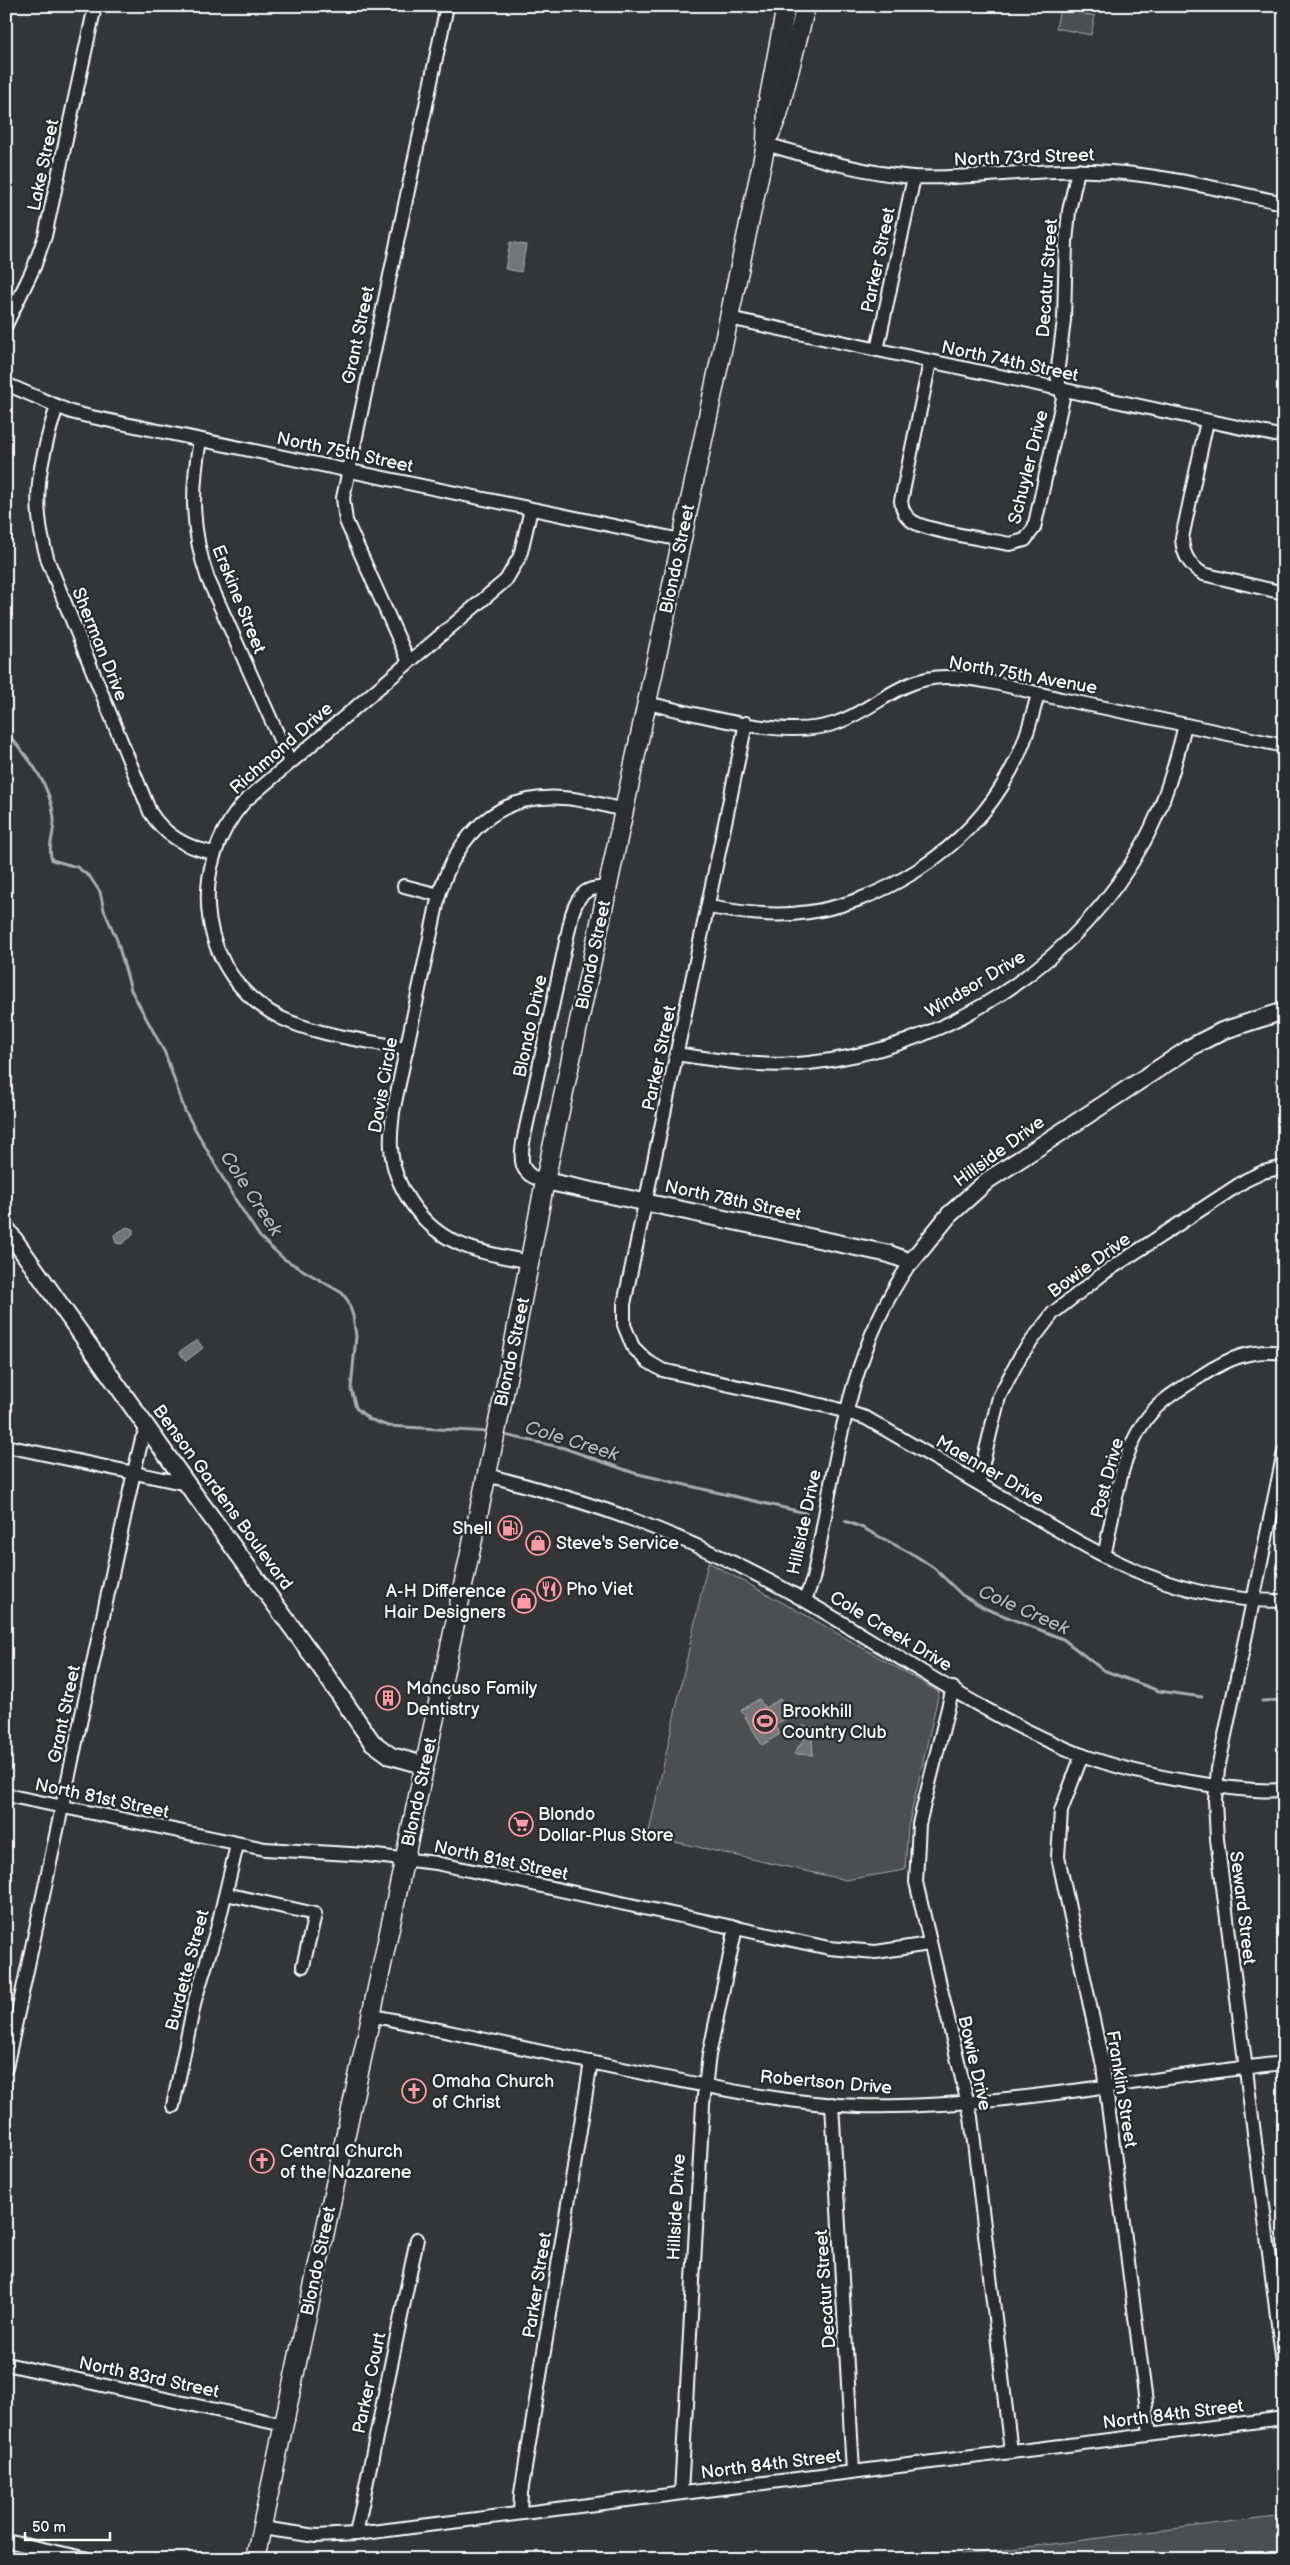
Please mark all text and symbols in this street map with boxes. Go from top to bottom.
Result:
street label: Lake Street [24,117,64,213]
street label: North 73rd Street [953,145,1095,170]
street label: Parker Street [857,205,900,315]
street label: Decatur Street [1033,217,1062,338]
street label: Grant Street [338,284,379,386]
street label: North 74th Street [939,337,1081,386]
street label: Schuyler Drive [1004,408,1053,526]
street label: North 75th Street [275,428,415,477]
street label: Blondo Street [656,502,699,616]
street label: Erskine Street [207,542,270,657]
street label: Sherman Drive [67,584,132,704]
street label: North 75th Avenue [947,652,1099,699]
street label: Richmond Drive [226,698,337,799]
street label: Blondo Street [572,898,615,1012]
street label: Windsor Drive [921,946,1029,1023]
street label: Blondo Drive [509,973,552,1079]
street label: Parker Street [638,1003,681,1113]
street label: Davis Circle [365,1035,402,1135]
street label: Hillside Drive [950,1111,1049,1191]
water label: Cole Creek [215,1147,287,1241]
street label: North 78th Street [663,1176,804,1225]
street label: Bowie Drive [1044,1228,1135,1302]
street label: Blondo Street [491,1295,534,1409]
street label: Benson Gardens Boulevard [148,1401,297,1594]
water label: Cole Creek [522,1416,622,1467]
street label: Maenner Drive [932,1431,1048,1510]
street label: Post Drive [1087,1435,1128,1521]
street label: Hillside Drive [783,1467,826,1576]
fuel station icon: Shell [497,1515,523,1541]
place label: Shell [452,1518,492,1539]
shop icon: Steve's Service [525,1530,551,1556]
place label: Steve's Service [556,1533,679,1554]
restaurant icon: Pho Viet [536,1576,562,1602]
place label: Pho Viet [566,1579,634,1600]
water label: Cole Creek [974,1580,1073,1641]
place label: A-H Difference Hair Designers [384,1581,506,1623]
street label: Cole Creek Drive [826,1587,956,1676]
shop icon: A-H Difference Hair Designers [511,1588,537,1614]
street label: Grant Street [44,1663,85,1765]
place label: Mancuso Family Dentistry [406,1678,538,1720]
building icon: Mancuso Family Dentistry [375,1685,401,1711]
place label: Brookhill Country Club [782,1701,887,1743]
sports icon: Brookhill Country Club [752,1708,778,1734]
street label: Blondo Street [398,1735,441,1849]
street label: North 81st Street [33,1774,171,1823]
place label: Blondo Dollar-Plus Store [538,1804,674,1846]
supermarket icon: Blondo Dollar-Plus Store [508,1811,534,1837]
street label: North 81st Street [432,1836,570,1885]
street label: Seward Street [1225,1850,1260,1966]
street label: Burdette Street [161,1907,214,2033]
street label: Bowie Drive [953,2014,996,2113]
street label: Franklin Street [1102,2029,1141,2150]
street label: Robertson Drive [759,2066,893,2099]
place label: Omaha Church of Christ [432,2071,554,2113]
church icon: Omaha Church of Christ [401,2078,427,2104]
place label: Central Church of the Nazarene [280,2141,412,2183]
church icon: Central Church of the Nazarene [249,2148,275,2174]
street label: Hillside Drive [663,2153,690,2261]
street label: Blondo Street [297,2204,340,2318]
street label: Decatur Street [811,2228,840,2349]
street label: Parker Street [519,2230,556,2340]
street label: Parker Court [349,2330,391,2436]
street label: North 83rd Street [77,2352,221,2403]
street label: North 84th Street [1101,2395,1245,2434]
street label: North 84th Street [699,2445,843,2484]
scale bar [25,2510,110,2542]
text: 50 m [32,2518,66,2537]

